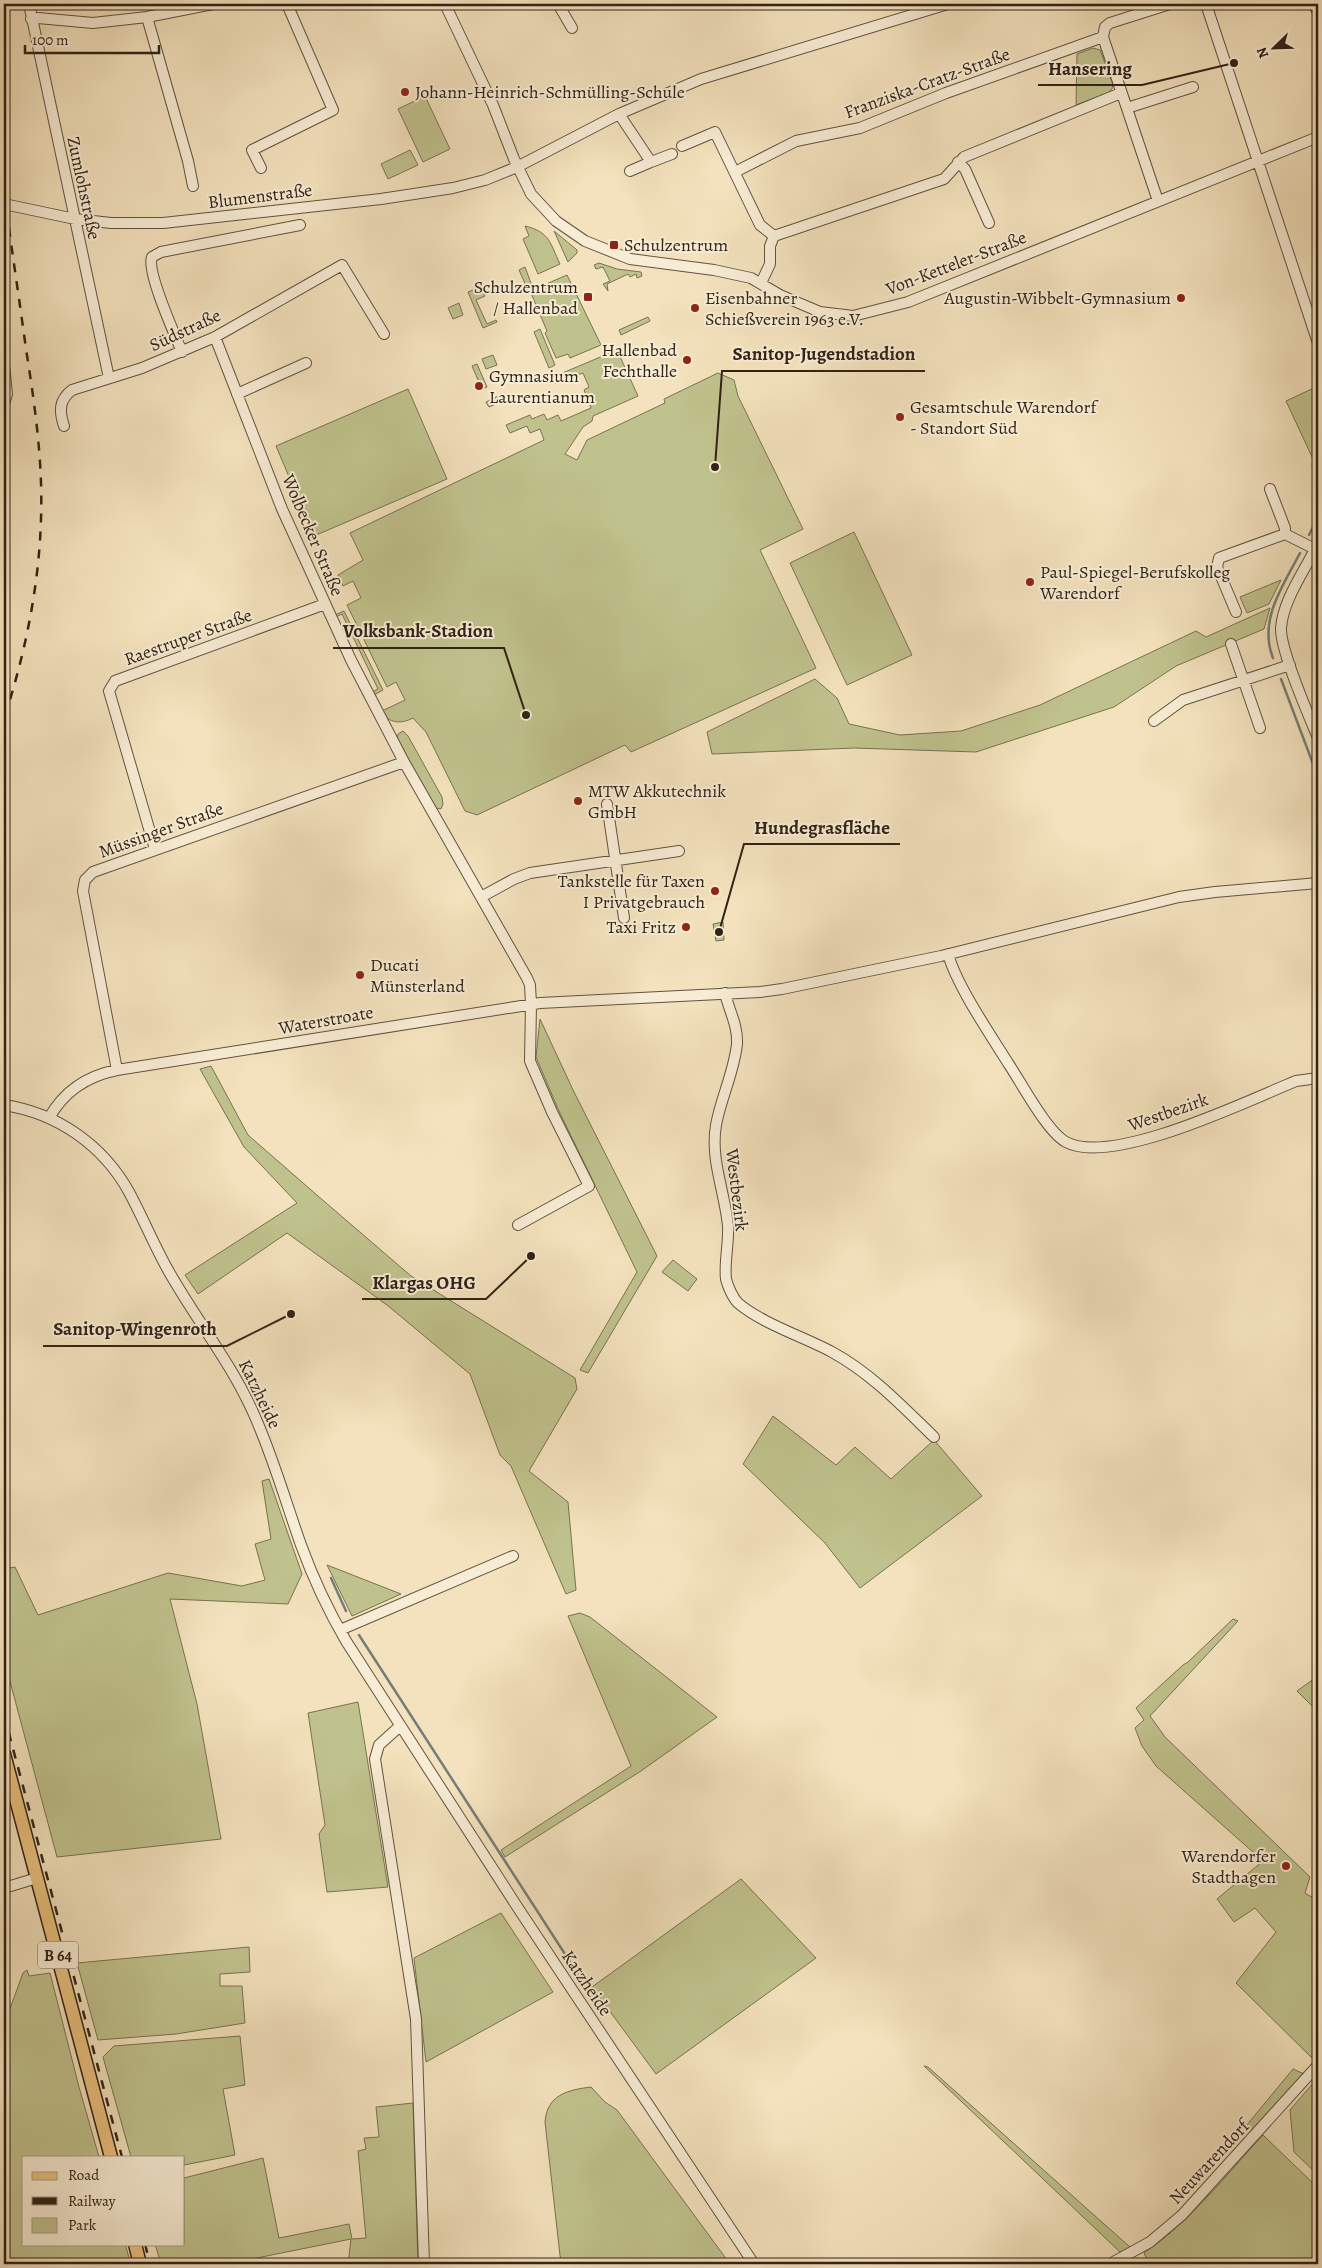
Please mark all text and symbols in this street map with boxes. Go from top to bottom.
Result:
scale bar [25,22,159,54]
north arrow [1250,22,1300,72]
text: 100 m [32,30,69,50]
street label: Franziska-Cratz-Straße [841,42,1013,124]
text: N [1252,44,1273,61]
callout: Hansering [1038,51,1142,85]
text: Hansering [1048,56,1132,82]
place label: Johann-Heinrich-Schmülling-Schule [415,80,685,104]
marker: Johann-Heinrich-Schmülling-Schule [399,86,411,98]
street label: Zumlohstraße [61,134,107,242]
street label: Blumenstraße [207,178,313,214]
street label: Von-Ketteler-Straße [881,225,1030,301]
place label: Schulzentrum [624,233,728,257]
marker: Schulzentrum [608,239,620,251]
place label: Schulzentrum / Hallenbad [474,275,578,320]
place label: Eisenbahner Schießverein 1963 e.V. [705,286,864,331]
place label: Augustin-Wibbelt-Gymnasium [943,286,1171,310]
marker: Schulzentrum / Hallenbad [582,291,594,303]
marker: Augustin-Wibbelt-Gymnasium [1175,292,1187,304]
marker: Eisenbahner Schießverein 1963 e.V. [689,302,701,314]
street label: Südstraße [146,303,224,357]
callout: Sanitop-Jugendstadion [722,337,925,371]
place label: Hallenbad Fechthalle [601,338,677,383]
text: Sanitop-Jugendstadion [733,341,916,367]
marker: Hallenbad Fechthalle [681,354,693,366]
place label: Gymnasium Laurentianum [489,364,595,409]
marker: Gymnasium Laurentianum [473,380,485,392]
place label: Gesamtschule Warendorf - Standort Süd [910,395,1099,440]
marker: Gesamtschule Warendorf - Standort Süd [894,411,906,423]
street label: Wolbecker Straße [276,470,349,600]
place label: Paul-Spiegel-Berufskolleg Warendorf [1039,560,1230,605]
marker: Paul-Spiegel-Berufskolleg Warendorf [1024,576,1036,588]
street label: Raestruper Straße [121,603,255,671]
callout: Volksbank-Stadion [333,614,504,648]
text: Volksbank-Stadion [342,618,494,644]
place label: MTW Akkutechnik GmbH [588,779,726,824]
marker: MTW Akkutechnik GmbH [572,795,584,807]
street label: Müssinger Straße [95,796,227,864]
callout: Hundegrasfläche [744,810,900,844]
text: Hundegrasfläche [754,815,890,841]
place label: Tankstelle für Taxen I Privatgebrauch [558,869,705,914]
marker: Tankstelle für Taxen I Privatgebrauch [709,885,721,897]
place label: Taxi Fritz [606,915,676,939]
marker: Taxi Fritz [680,921,692,933]
place label: Ducati Münsterland [370,953,465,998]
marker: Ducati Münsterland [354,969,366,981]
street label: Waterstroate [276,1000,375,1040]
street label: Westbezirk [1124,1087,1211,1137]
street label: Westbezirk [720,1146,754,1233]
callout: Klargas OHG [362,1265,486,1299]
text: Klargas OHG [372,1270,476,1296]
callout: Sanitop-Wingenroth [43,1312,227,1346]
text: Sanitop-Wingenroth [53,1316,217,1342]
street label: Katzheide [233,1355,287,1433]
place label: Warendorfer Stadthagen [1181,1844,1276,1889]
marker: Warendorfer Stadthagen [1280,1860,1292,1872]
road number: B 64 [38,1942,78,1968]
street label: Katzheide [556,1946,618,2020]
street label: Neuwarendorf [1164,2112,1256,2209]
legend [22,2156,185,2246]
text: Road [68,2165,100,2185]
text: Railway [68,2191,116,2211]
text: Park [68,2215,97,2235]

